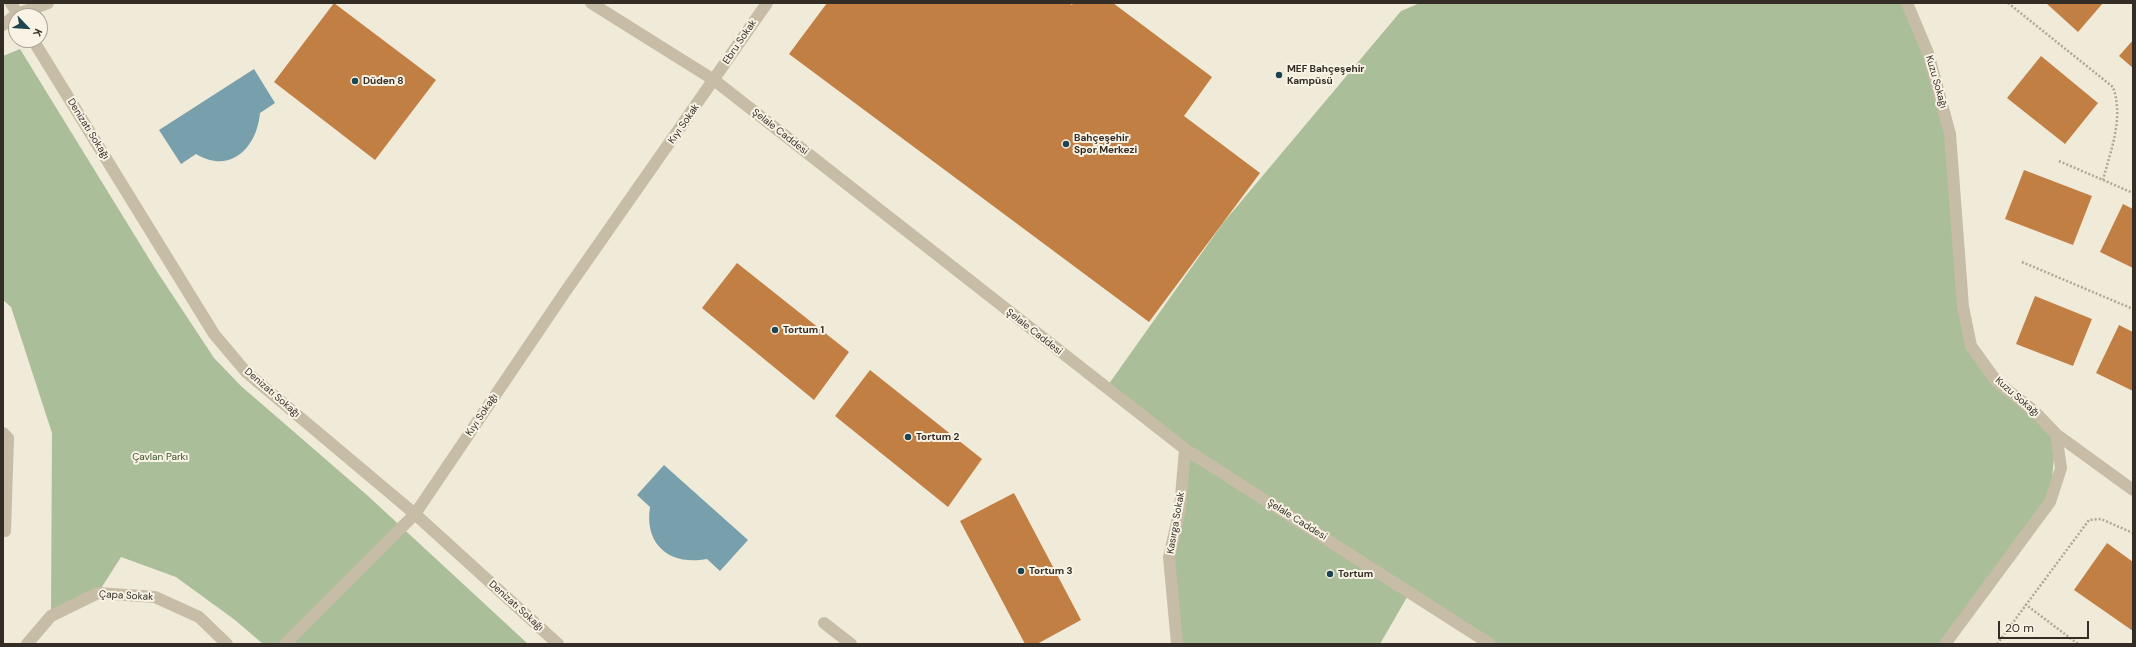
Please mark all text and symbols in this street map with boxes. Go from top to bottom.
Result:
north arrow [8,8,48,48]
street label: Ebru Sokak [721,17,759,67]
text: K [30,26,46,39]
street label: Kuzu Sokağı [1923,54,1949,110]
place label: MEF Bahçeşehir Kampüsü [1287,63,1364,86]
marker: MEF Bahçeşehir Kampüsü [1274,70,1284,80]
place label: Düden 8 [363,75,404,87]
marker: Düden 8 [350,76,360,86]
street label: Denizatı Sokağı [65,96,111,162]
street label: Kıyı Sokak [666,102,702,146]
street label: Şelale Caddesi [750,106,810,158]
place label: Bahçeşehir Spor Merkezi [1074,132,1137,156]
marker: Bahçeşehir Spor Merkezi [1061,139,1071,149]
street label: Şelale Caddesi [1004,306,1064,358]
place label: Tortum 1 [783,324,824,336]
marker: Tortum 1 [770,325,780,335]
street label: Denizatı Sokağı [242,366,302,420]
street label: Kuzu Sokağı [1993,375,2041,419]
street label: Kıyı Sokağı [463,392,501,438]
place label: Tortum 2 [916,431,959,443]
marker: Tortum 2 [903,432,913,442]
park label: Çavlan Parkı [132,451,188,463]
street label: Kasırga Sokak [1165,491,1187,555]
street label: Şelale Caddesi [1265,497,1329,543]
place label: Tortum 3 [1029,565,1073,577]
marker: Tortum 3 [1016,566,1026,576]
place label: Tortum [1338,568,1373,580]
marker: Tortum [1325,569,1335,579]
street label: Denizatı Sokağı [486,578,546,634]
street label: Çapa Sokak [99,589,153,603]
scale bar [2000,613,2091,639]
text: 20 m [2005,620,2034,636]

